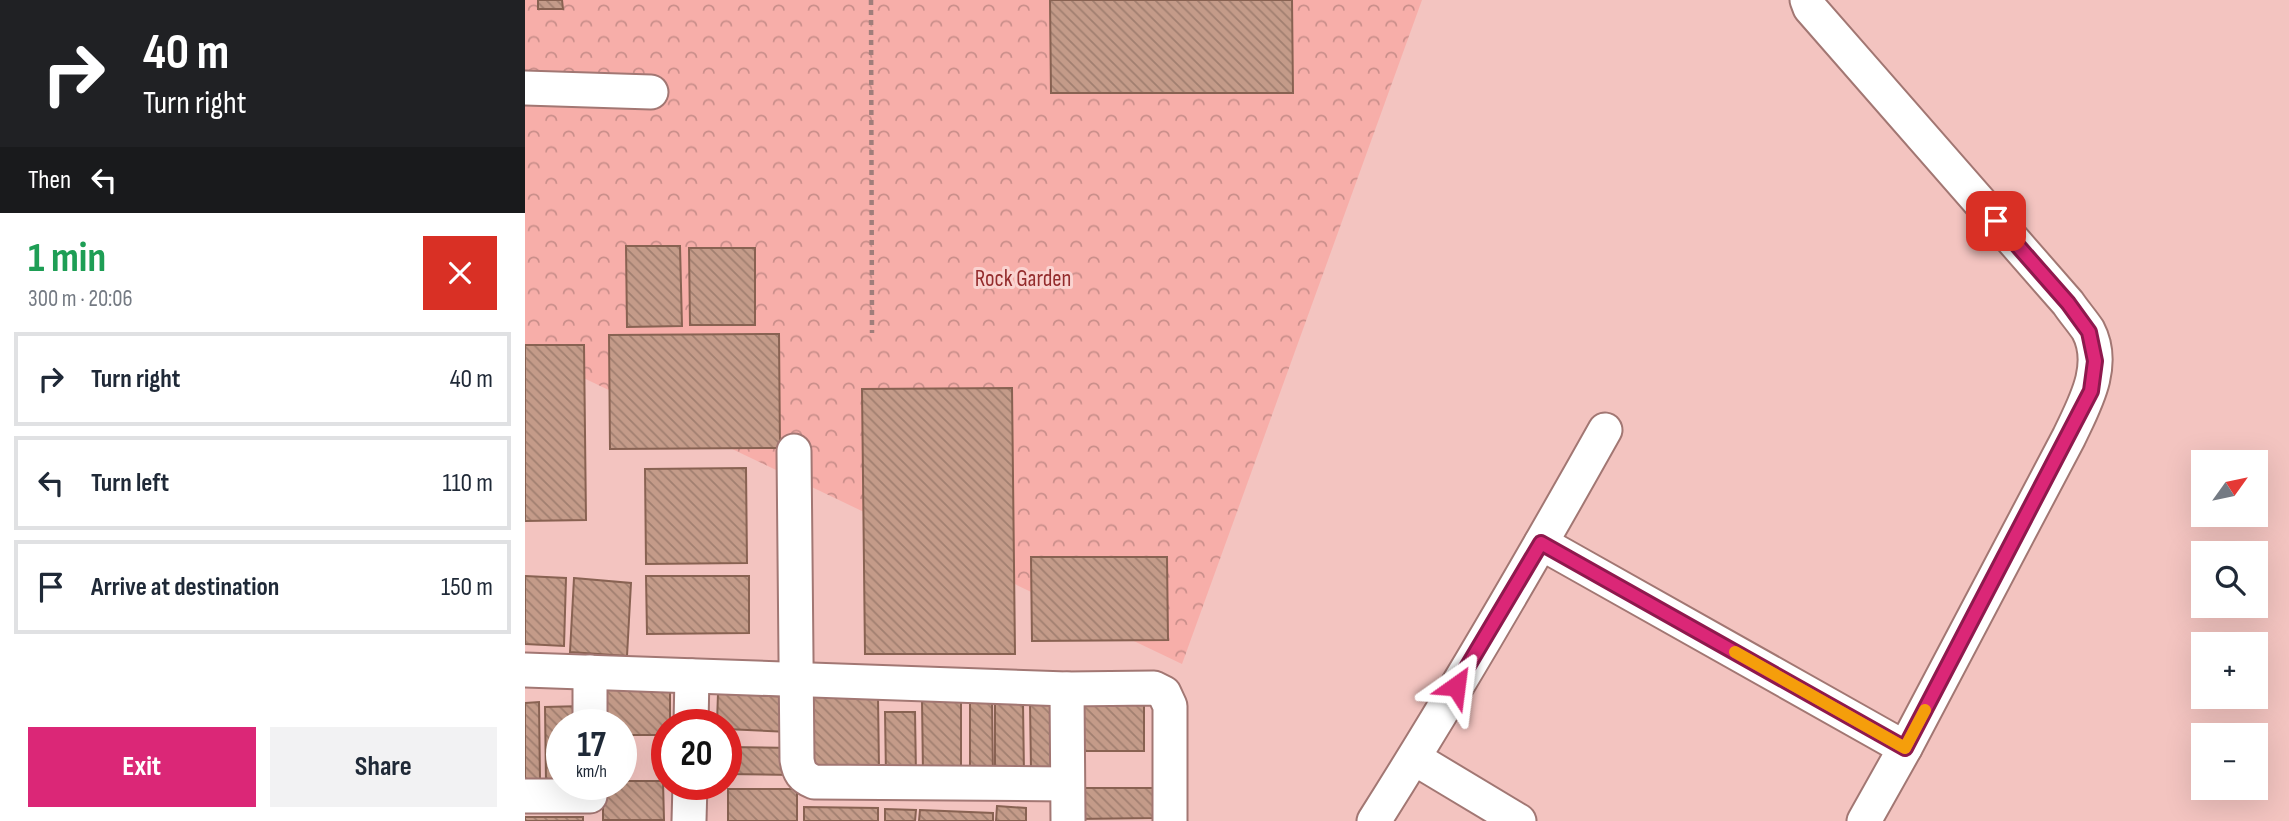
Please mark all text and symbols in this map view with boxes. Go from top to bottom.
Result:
text: 40 m [143,24,229,83]
icon: right [28,28,119,119]
text: Turn right [143,84,247,123]
icon: left [85,161,123,199]
text: Then [28,165,71,196]
pin [1966,191,2026,251]
icon: arrive [1977,202,2015,240]
text: 1 min [28,233,106,284]
button: close [423,236,497,310]
park label: Rock Garden [975,265,1071,293]
text: 300 m · 20:06 [28,285,133,313]
icon: right [32,360,70,398]
text: Turn right [91,364,180,395]
text: 40 m [450,364,493,395]
north arrow [2191,450,2268,527]
map controls [2191,450,2268,800]
icon: left [32,464,70,502]
text: Turn left [91,468,169,499]
text: 110 m [442,468,493,499]
button: search [2191,541,2268,618]
icon: arrive [32,568,70,606]
text: Arrive at destination [91,572,279,603]
text: 150 m [441,572,493,603]
button: + [2191,632,2268,709]
position arrow [1419,649,1493,723]
speed limit sign: 20 [651,709,742,800]
button: − [2191,723,2268,800]
text: 17 [577,724,606,767]
button: Exit [28,727,256,807]
button: Share [270,727,497,807]
text: km/h [576,761,607,782]

